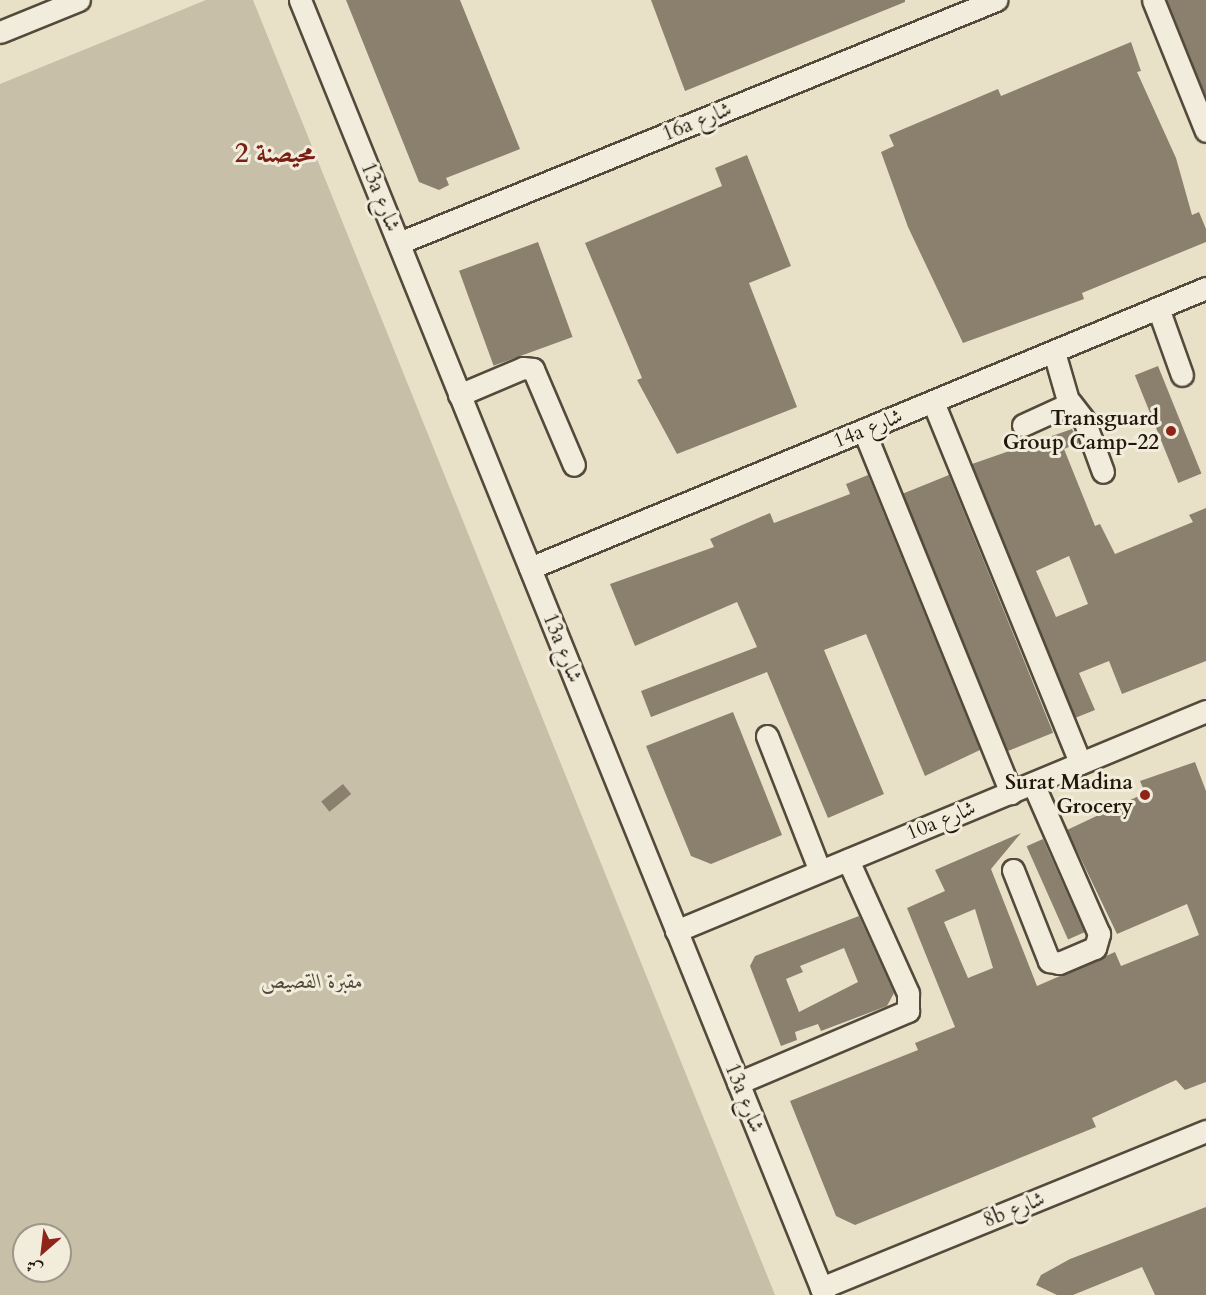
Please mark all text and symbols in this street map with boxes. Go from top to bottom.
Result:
street label: 16a شارع [659,97,735,147]
district label: محيصنة 2 [235,138,315,170]
street label: 13a شارع [355,159,405,235]
street label: 14a شارع [830,404,906,454]
place label: Transguard Group Camp-22 [1003,406,1159,456]
marker: Transguard Group Camp-22 [1164,424,1178,438]
street label: 13a شارع [537,610,587,686]
place label: Surat Madina Grocery [1005,770,1133,820]
marker: Surat Madina Grocery [1138,788,1152,802]
street label: 10a شارع [903,796,979,846]
park label: مقبرة القصيص [261,969,363,995]
street label: 13a شارع [719,1060,769,1136]
street label: 8b شارع [980,1186,1048,1234]
north arrow [12,1223,72,1283]
text: ش [22,1254,47,1281]

